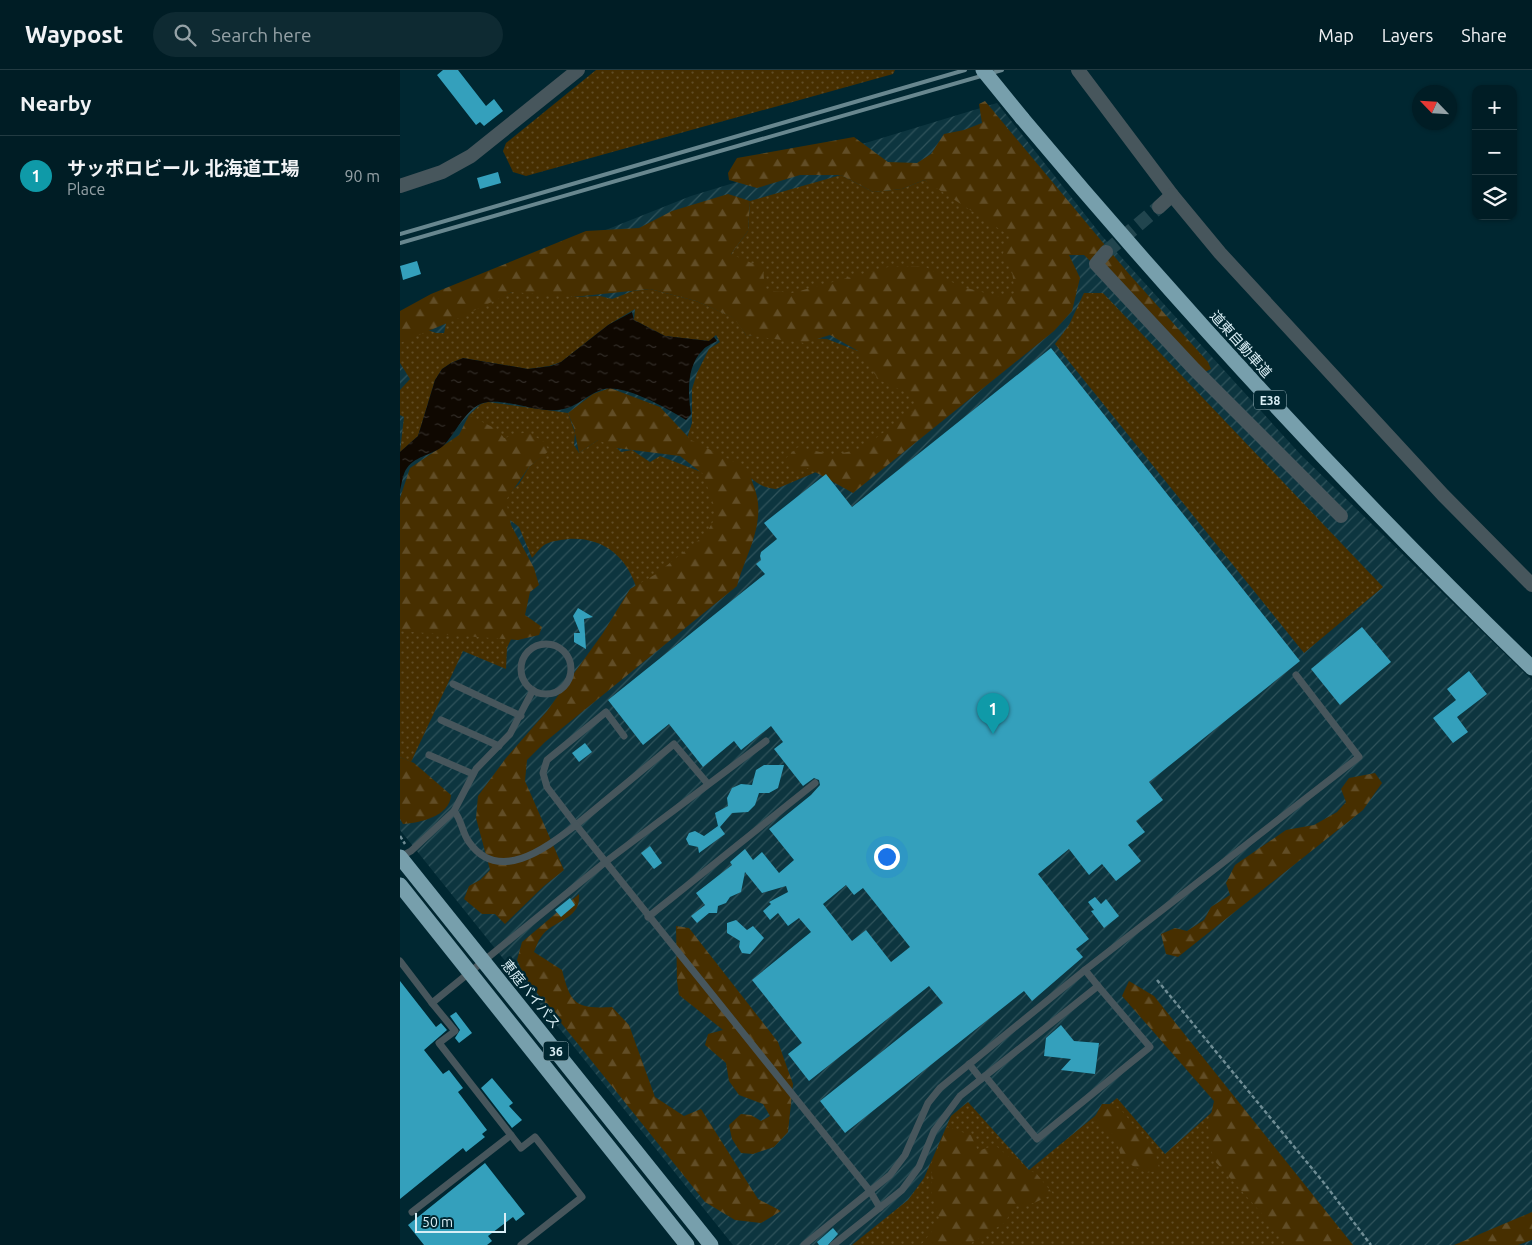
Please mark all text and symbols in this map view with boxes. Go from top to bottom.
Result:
search box [153,12,503,57]
text: Waypost [25,21,123,48]
icon: search [171,21,199,49]
text: Search here [211,24,311,46]
text: Map [1318,25,1354,45]
text: Layers [1382,25,1433,45]
text: Share [1461,25,1507,45]
north arrow [1412,85,1457,130]
map controls [1472,85,1517,220]
button: + [1472,85,1517,130]
text: Nearby [20,91,91,115]
button: − [1472,130,1517,175]
text: サッポロビール 北海道工場 [67,157,300,179]
text: 1 [31,167,41,185]
text: 90 m [344,167,380,185]
button: layers [1472,175,1517,220]
text: Place [67,180,105,198]
street label: 道東自動車道 [1207,307,1275,381]
road number: E38 [1254,390,1286,410]
pin: 1 [977,693,1009,734]
your location [874,844,900,870]
street label: 恵庭バイパス [498,956,564,1032]
road number: 36 [544,1041,568,1060]
scale bar [415,1210,506,1233]
text: 50 m [422,1214,453,1230]

